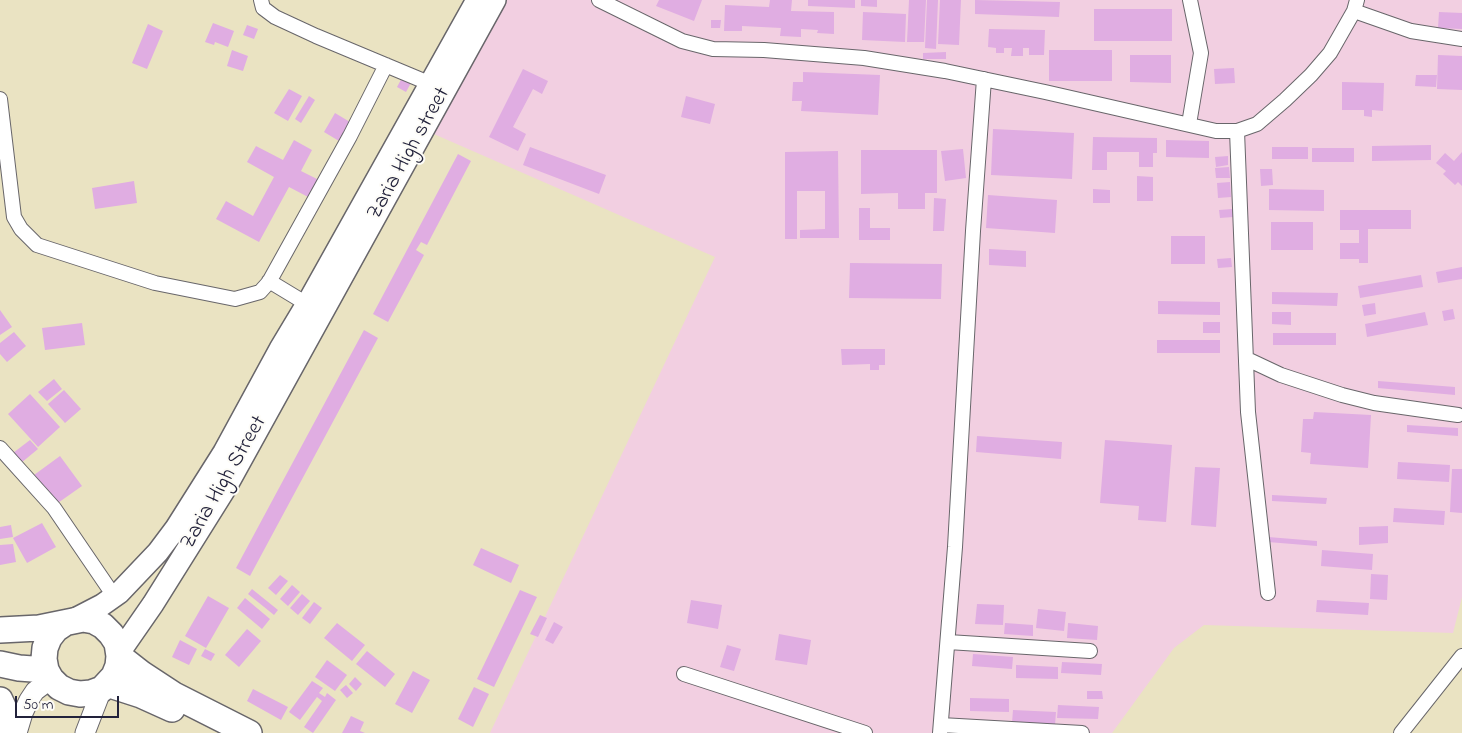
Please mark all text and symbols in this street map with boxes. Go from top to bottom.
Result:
street label: Zaria High street [363,83,457,225]
street label: Zaria High Street [176,412,274,554]
scale bar [18,686,121,718]
text: 50 m [23,694,53,716]

